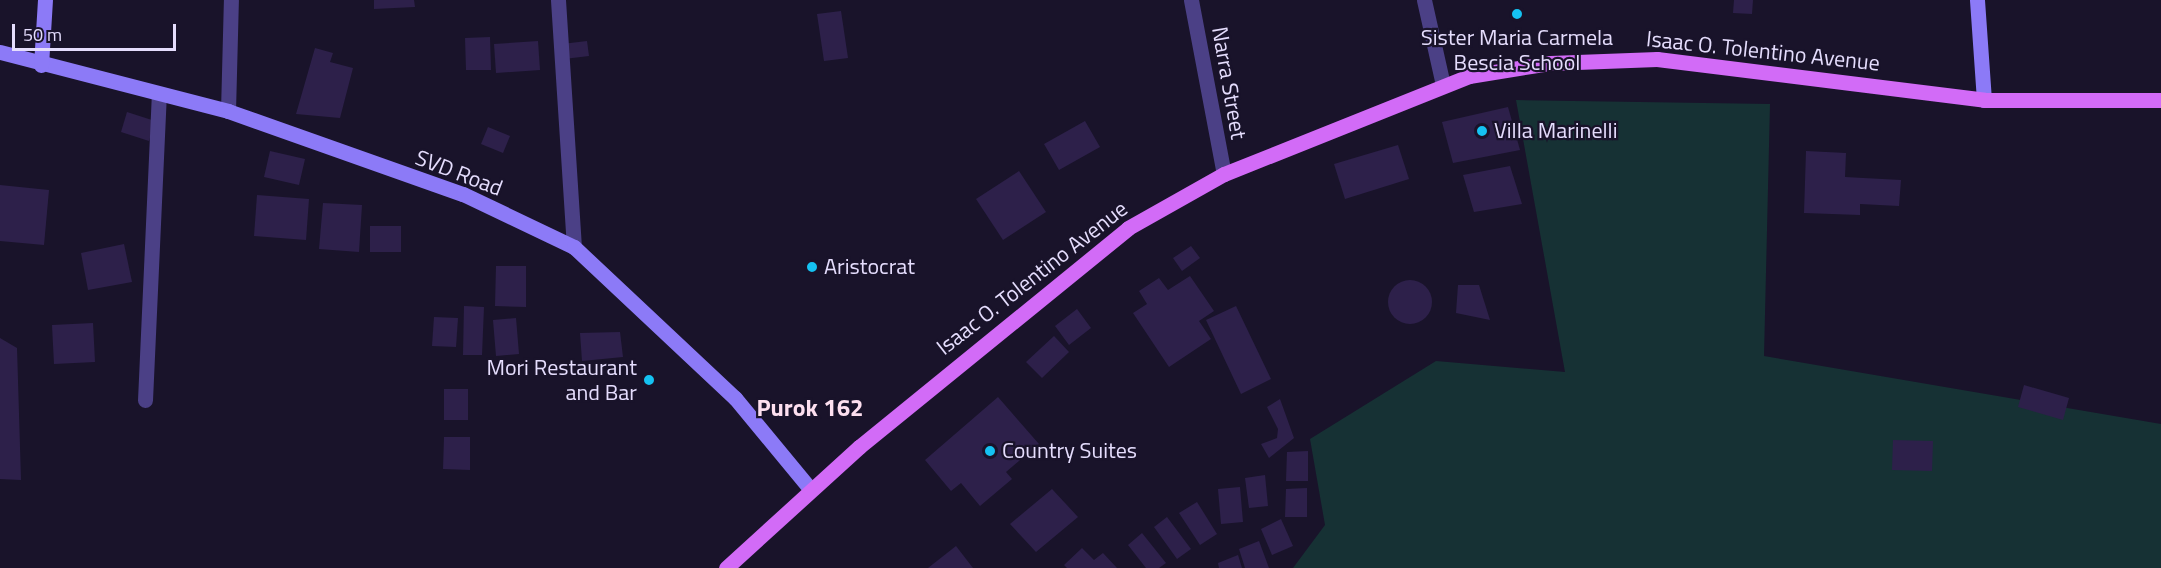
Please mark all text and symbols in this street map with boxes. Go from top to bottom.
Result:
marker: Sister Maria Carmela Bescia School [1510,7,1524,21]
scale bar [15,12,178,50]
text: 50 m [23,21,62,48]
place label: Sister Maria Carmela Bescia School [1421,24,1613,76]
street label: Narra Street [1206,25,1252,141]
street label: Isaac O. Tolentino Avenue [1645,26,1881,76]
place label: Villa Marinelli [1494,118,1617,144]
marker: Villa Marinelli [1475,124,1489,138]
street label: SVD Road [412,144,506,202]
street label: Isaac O. Tolentino Avenue [931,195,1133,361]
place label: Aristocrat [824,254,915,280]
marker: Aristocrat [805,260,819,274]
place label: Mori Restaurant and Bar [487,354,637,406]
marker: Mori Restaurant and Bar [642,373,656,387]
district label: Purok 162 [756,394,864,422]
place label: Country Suites [1002,438,1137,464]
marker: Country Suites [983,444,997,458]

